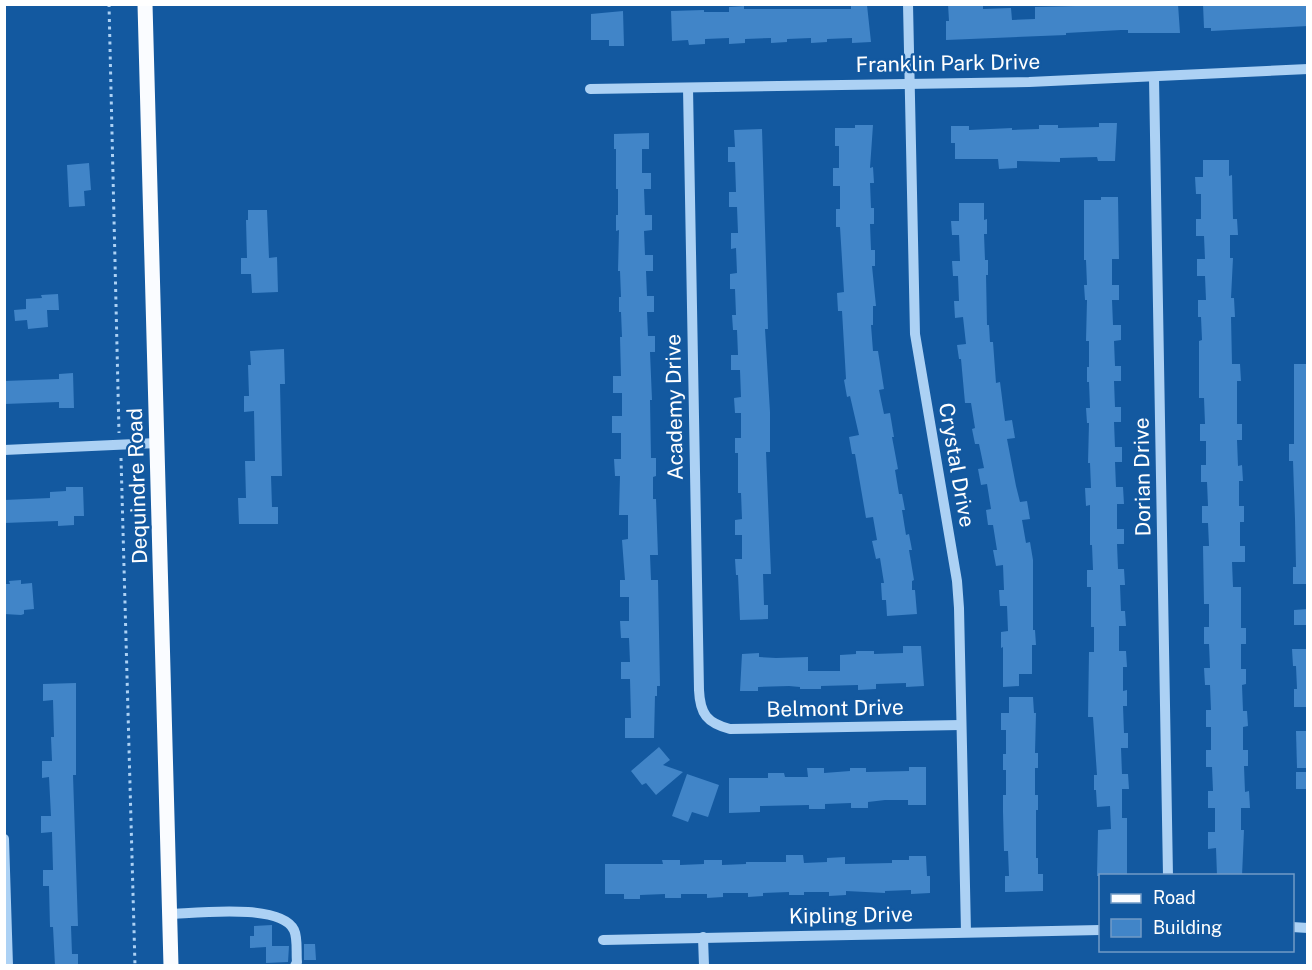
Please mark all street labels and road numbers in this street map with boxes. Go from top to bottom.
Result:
street label: Franklin Park Drive [855,49,1041,77]
street label: Academy Drive [660,334,688,480]
street label: Crystal Drive [934,401,980,529]
street label: Dequindre Road [122,408,152,564]
street label: Dorian Drive [1128,417,1156,537]
street label: Belmont Drive [766,694,904,722]
street label: Kipling Drive [789,901,913,929]

